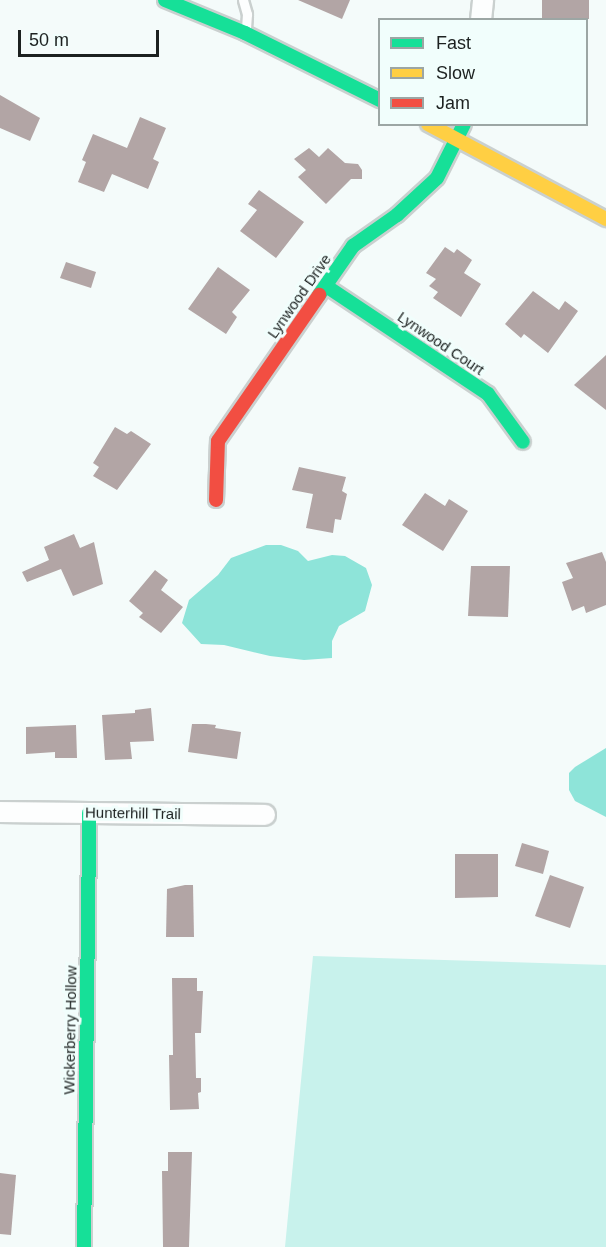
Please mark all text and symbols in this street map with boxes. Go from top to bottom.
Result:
scale bar [21,18,162,56]
legend [378,18,588,126]
text: 50 m [29,30,69,50]
text: Fast [436,33,471,53]
text: Slow [436,63,475,83]
text: Jam [436,93,470,113]
street label: Lynwood Drive [263,250,335,342]
street label: Lynwood Court [394,307,488,379]
street label: Hunterhill Trail [85,803,181,823]
street label: Wickerberry Hollow [60,965,80,1095]

